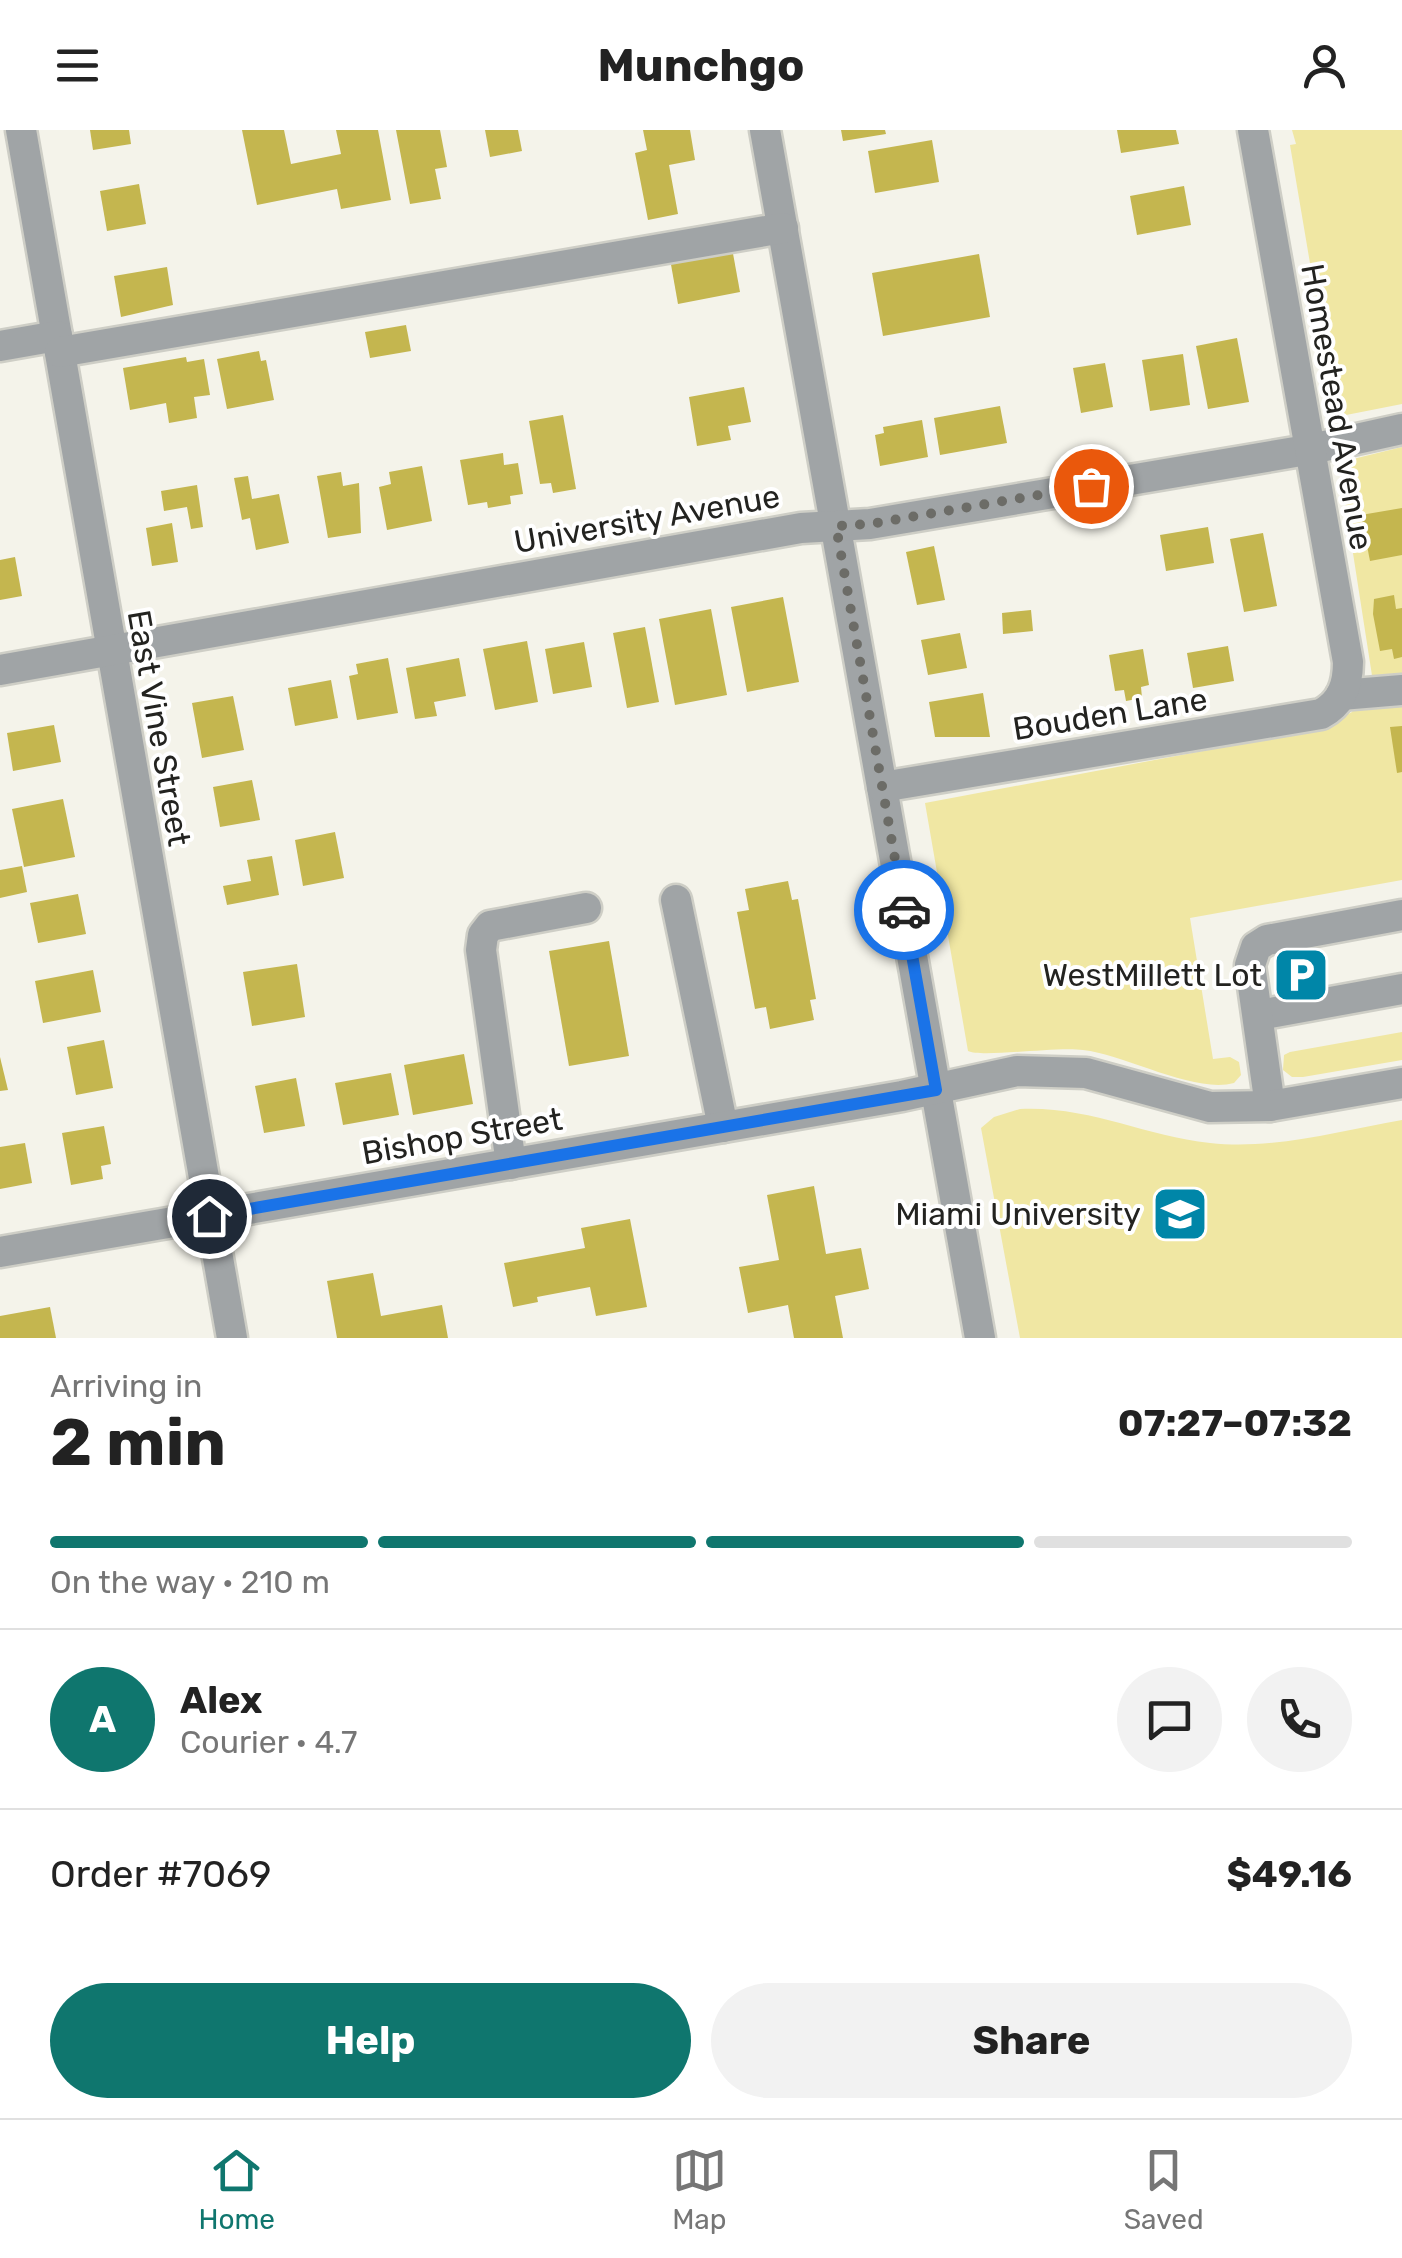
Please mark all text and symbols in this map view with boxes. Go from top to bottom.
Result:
icon: menu [50,38,105,93]
icon: person [1297,38,1352,93]
text: Munchgo [598,39,804,92]
street label: Homestead Avenue [1293,261,1381,553]
pin [1049,444,1134,529]
icon: bag [1064,459,1119,514]
street label: University Avenue [511,477,783,561]
street label: East Vine Street [120,607,198,849]
street label: Bouden Lane [1010,680,1210,748]
courier [854,860,954,960]
icon: car [877,883,932,938]
parking icon: WestMillett Lot [1271,945,1331,1005]
place label: WestMillett Lot [1043,956,1262,994]
street label: Bishop Street [359,1100,565,1172]
pin [167,1174,252,1259]
school or university icon: Miami University [1150,1184,1210,1244]
icon: home [182,1189,237,1244]
place label: Miami University [895,1195,1141,1233]
text: Arriving in [50,1367,202,1405]
text: 07:27–07:32 [1118,1400,1352,1446]
text: 2 min [50,1404,226,1481]
text: On the way · 210 m [50,1563,330,1601]
button: chat [1117,1667,1222,1772]
button: phone [1247,1667,1352,1772]
text: Alex [180,1677,262,1723]
text: A [89,1696,116,1742]
text: Courier · 4.7 [180,1723,357,1761]
text: Order #7069 [50,1851,272,1897]
text: $49.16 [1226,1851,1352,1897]
button: Help [50,1983,691,2098]
button: Share [711,1983,1352,2098]
tab: Home [198,2143,275,2236]
tab: Map [672,2143,727,2236]
tab: Saved [1124,2143,1204,2236]

